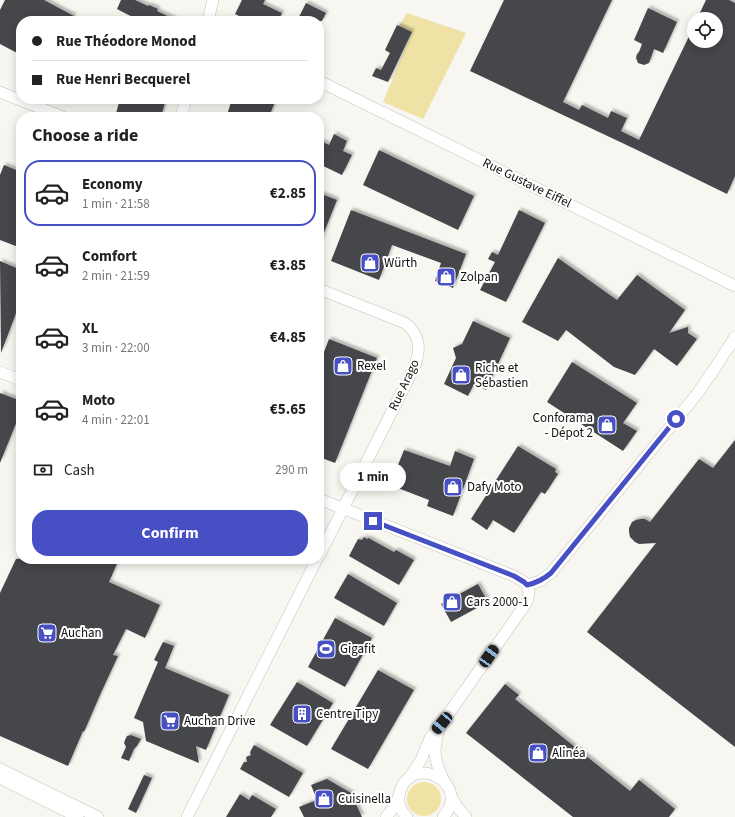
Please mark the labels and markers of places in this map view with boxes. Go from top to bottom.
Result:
shop icon: Würth [359,252,381,274]
place label: Würth [384,254,417,272]
shop icon: Zolpan [435,266,457,288]
place label: Zolpan [460,268,498,286]
shop icon: Rexel [332,355,354,377]
place label: Rexel [357,357,386,375]
place label: Riche et Sébastien [475,359,528,392]
shop icon: Riche et Sébastien [450,364,472,386]
place label: Conforama - Dépot 2 [533,409,593,442]
shop icon: Conforama - Dépot 2 [596,414,618,436]
shop icon: Dafy Moto [442,476,464,498]
place label: Dafy Moto [467,478,522,496]
shop icon: Cars 2000-1 [441,591,463,613]
place label: Cars 2000-1 [466,593,529,611]
supermarket icon: Auchan [36,622,58,644]
place label: Auchan [61,624,102,642]
sports icon: Gigafit [315,638,337,660]
place label: Gigafit [340,640,376,658]
building icon: Centre Tipy [291,703,313,725]
place label: Centre Tipy [316,705,378,723]
supermarket icon: Auchan Drive [159,710,181,732]
place label: Auchan Drive [184,712,256,730]
shop icon: Alinéa [527,742,549,764]
place label: Alinéa [552,744,586,762]
shop icon: Cuisinella [313,788,335,810]
place label: Cuisinella [338,790,391,808]

